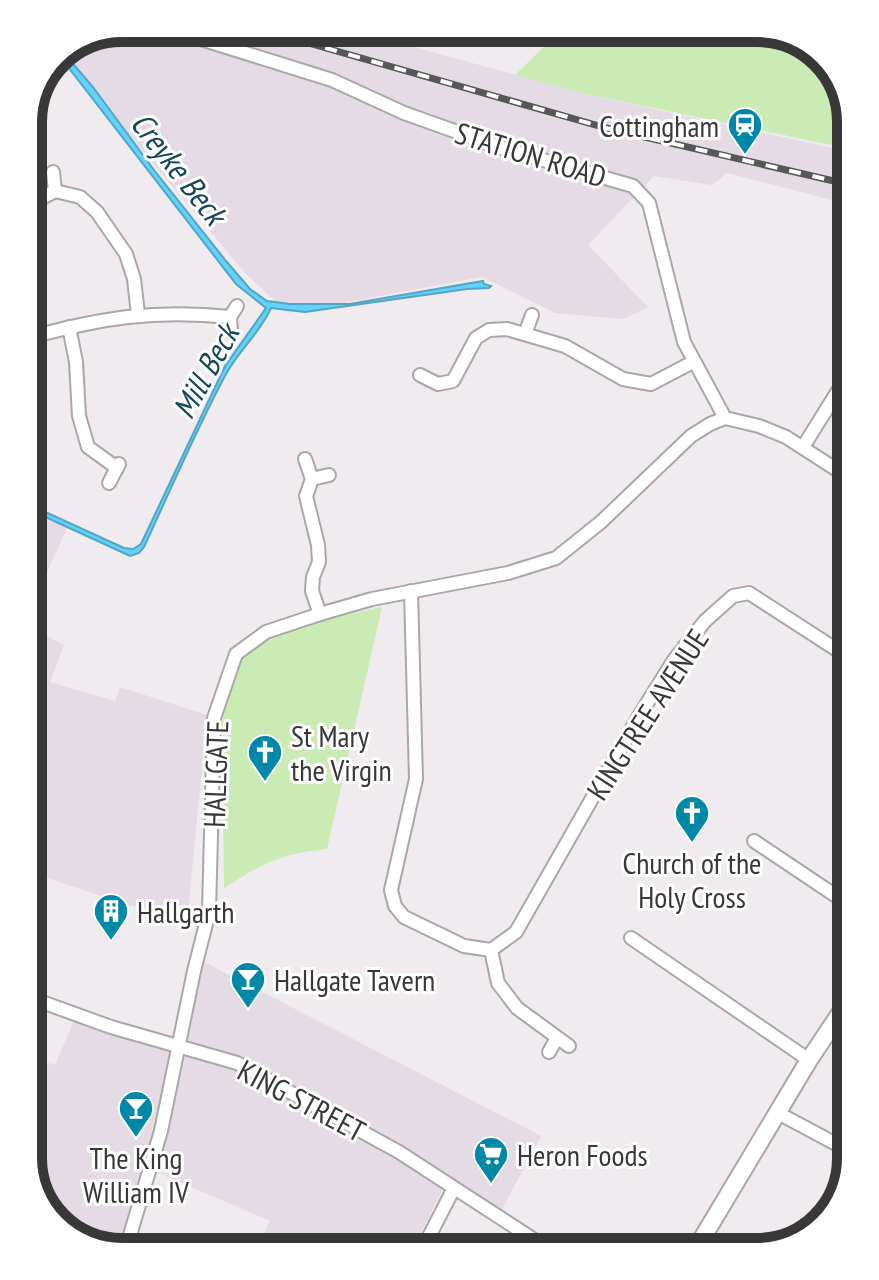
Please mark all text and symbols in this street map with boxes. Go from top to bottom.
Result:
water label: Creyke Beck [122,103,238,236]
place label: Cottingham [599,106,719,145]
station icon: Cottingham [726,106,764,156]
street label: STATION ROAD [451,113,611,195]
water label: Mill Beck [162,314,250,425]
street label: KINGTREE AVENUE [577,621,717,807]
place label: St Mary the Virgin [291,716,392,789]
street label: HALLGATE [194,720,236,828]
church icon: St Mary the Virgin [246,733,284,783]
church icon: Church of the Holy Cross [673,794,711,844]
place label: Church of the Holy Cross [623,843,762,916]
building icon: Hallgarth [92,892,130,942]
place label: Hallgarth [137,892,234,931]
bar icon: Hallgate Tavern [229,960,267,1010]
place label: Hallgate Tavern [274,960,435,999]
street label: KING STREET [232,1050,372,1150]
bar icon: The King William IV [117,1089,155,1139]
supermarket icon: Heron Foods [472,1135,510,1185]
place label: Heron Foods [517,1135,648,1174]
place label: The King William IV [83,1138,189,1211]

